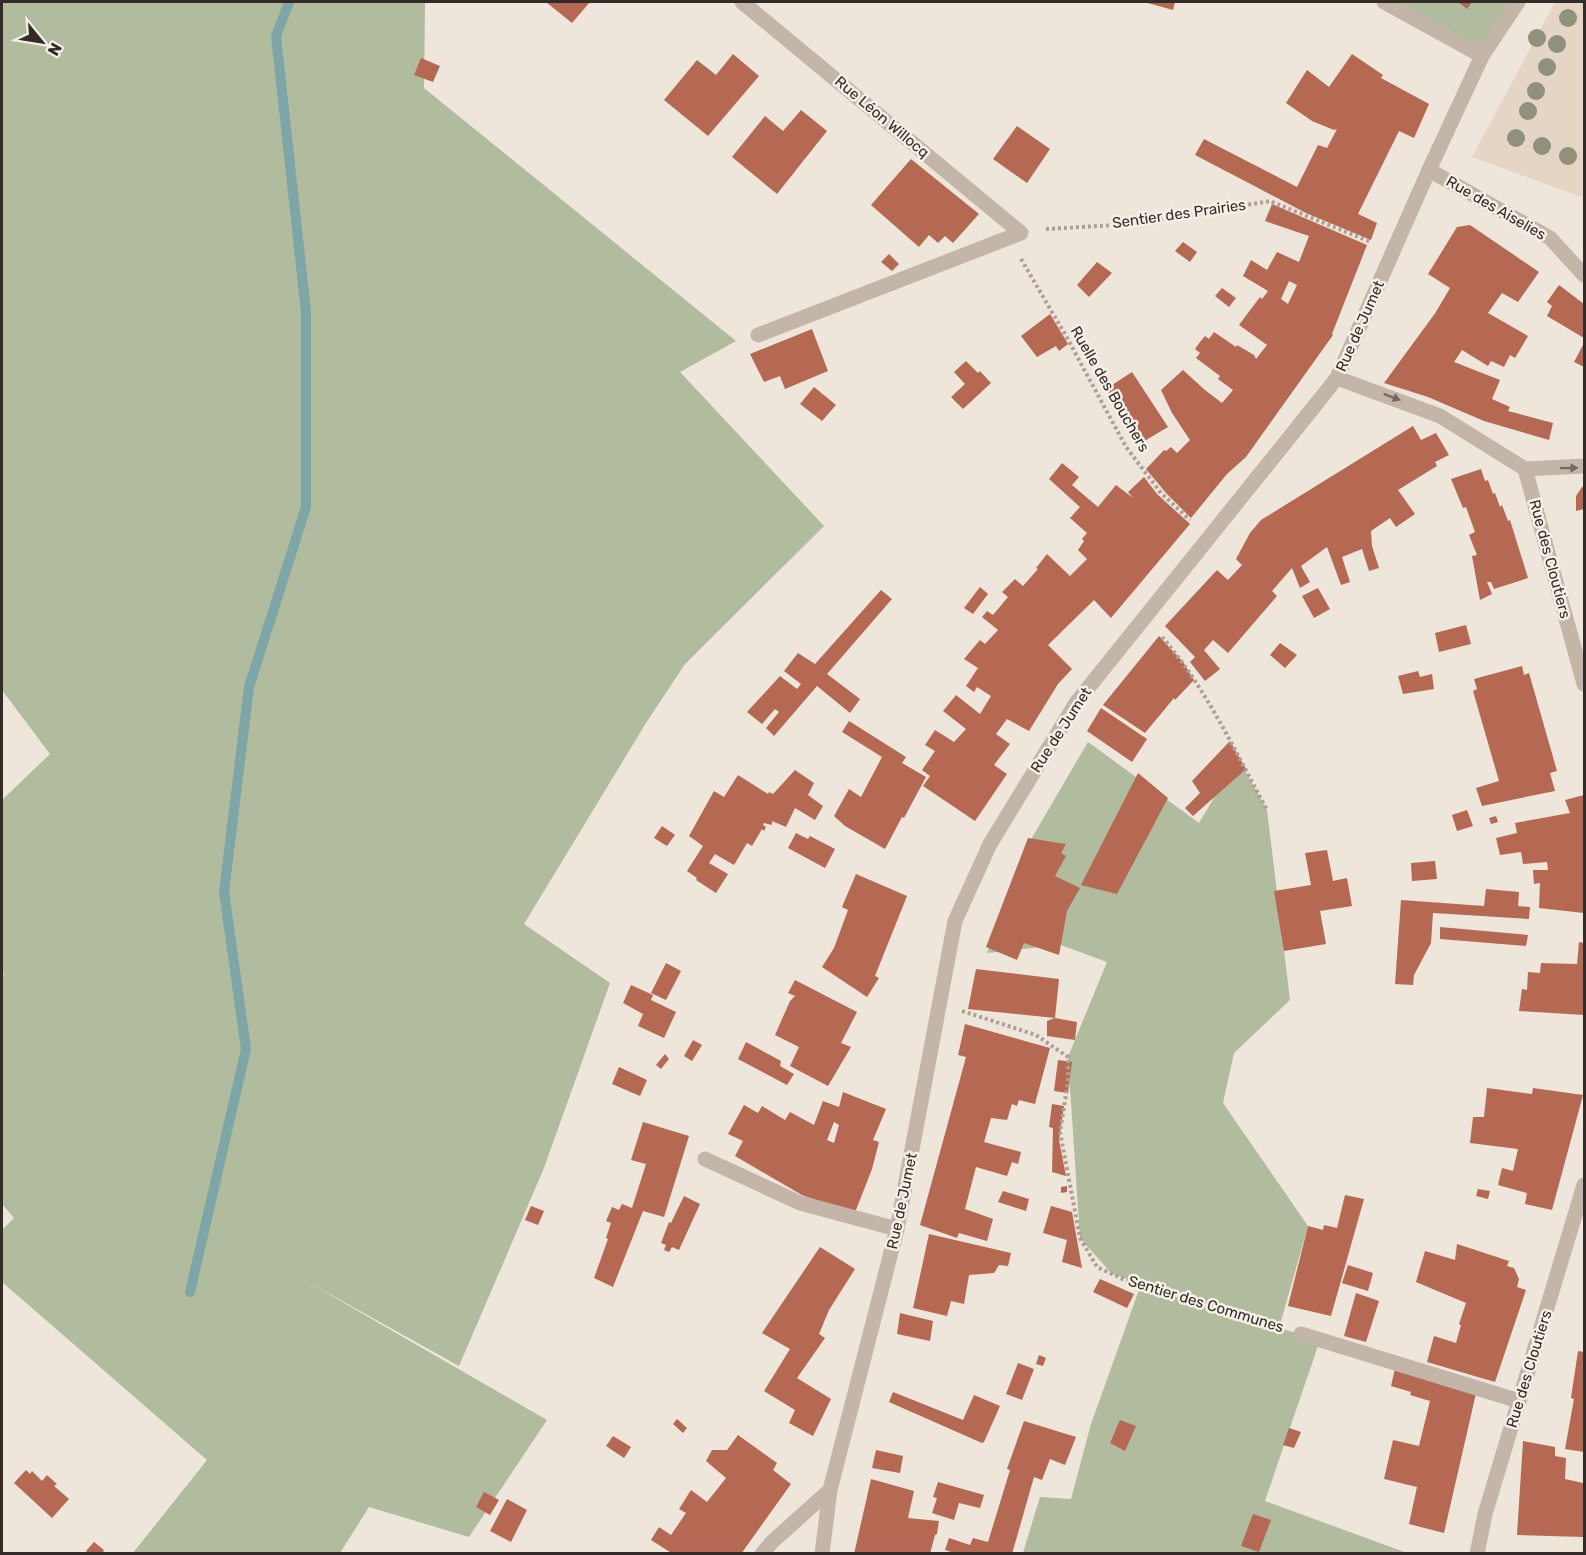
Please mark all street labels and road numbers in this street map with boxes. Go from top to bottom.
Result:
street label: Rue Léon Willocq [831,72,933,162]
street label: Rue des Aiselies [1443,172,1549,244]
street label: Sentier des Prairies [1111,196,1247,232]
street label: Rue de Jumet [1332,277,1388,374]
street label: Ruelle des Bouchers [1067,323,1153,455]
street label: Rue des Cloutiers [1526,498,1575,621]
street label: Rue de Jumet [1027,684,1095,776]
street label: Rue de Jumet [883,1151,921,1251]
street label: Sentier des Communes [1126,1272,1286,1336]
street label: Rue des Cloutiers [1503,1308,1556,1430]

